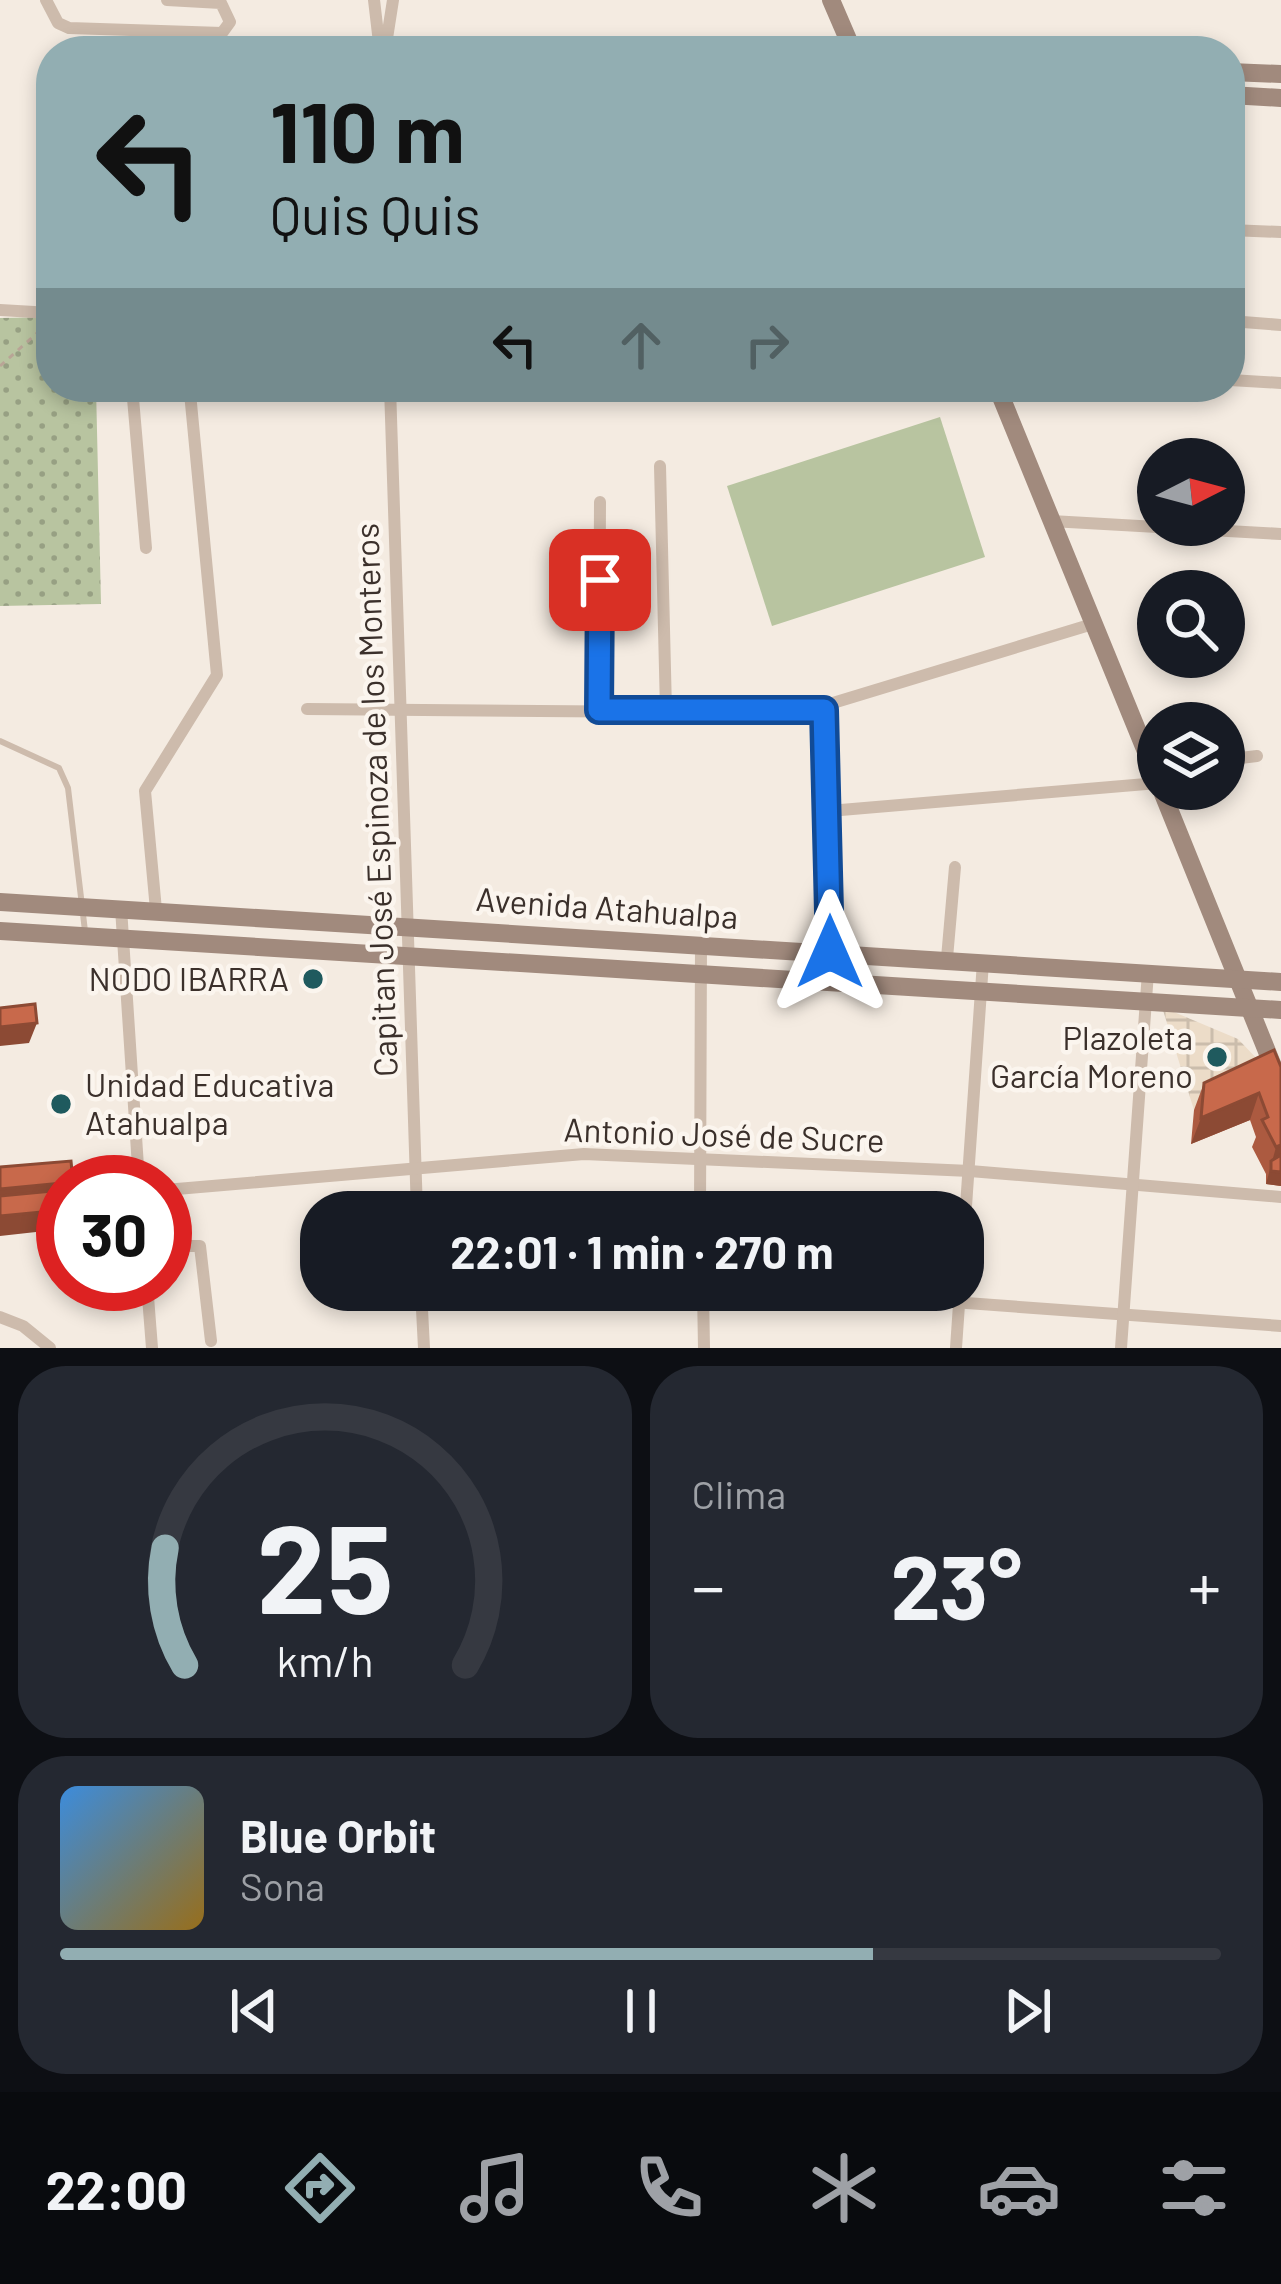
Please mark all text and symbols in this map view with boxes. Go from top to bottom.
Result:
text: 110 m [270,79,465,180]
icon: left [72,84,228,240]
text: Quis Quis [270,181,480,246]
icon: left [482,312,548,378]
icon: ahead [608,312,674,378]
icon: right [734,312,800,378]
north arrow [1137,438,1245,546]
map controls [1137,438,1245,810]
street label: Capitan José Espinoza de los Monteros [345,522,405,1078]
pin [549,529,651,631]
icon: arrive [567,547,633,613]
button: search [1137,570,1245,678]
button: layers [1137,702,1245,810]
street label: Avenida Atahualpa [474,878,740,936]
position arrow [767,889,893,1015]
place label: NODO IBARRA [89,958,289,998]
marker: NODO IBARRA [300,966,326,992]
place label: Plazoleta García Moreno [990,1017,1193,1095]
marker: Plazoleta García Moreno [1204,1044,1230,1070]
place label: Unidad Educativa Atahualpa [85,1064,334,1142]
marker: Unidad Educativa Atahualpa [48,1091,74,1117]
street label: Antonio José de Sucre [563,1108,885,1160]
speed limit sign: 30 [36,1155,192,1311]
text: 22:01 · 1 min · 270 m [450,1224,834,1278]
text: Clima [692,1470,786,1517]
text: 25 [256,1489,393,1639]
text: 23° [890,1530,1022,1638]
text: − [692,1545,725,1624]
text: + [1188,1545,1221,1624]
text: km/h [276,1634,373,1686]
text: Blue Orbit [240,1808,436,1862]
text: Sona [240,1862,325,1909]
icon: previous [221,1978,287,2044]
icon: pause [608,1978,674,2044]
icon: next [995,1978,1061,2044]
icon: directions [278,2146,362,2230]
icon: music [453,2146,537,2230]
icon: phone [627,2146,711,2230]
icon: climate [802,2146,886,2230]
icon: car [977,2146,1061,2230]
icon: filters [1152,2146,1236,2230]
text: 22:00 [45,2156,187,2221]

